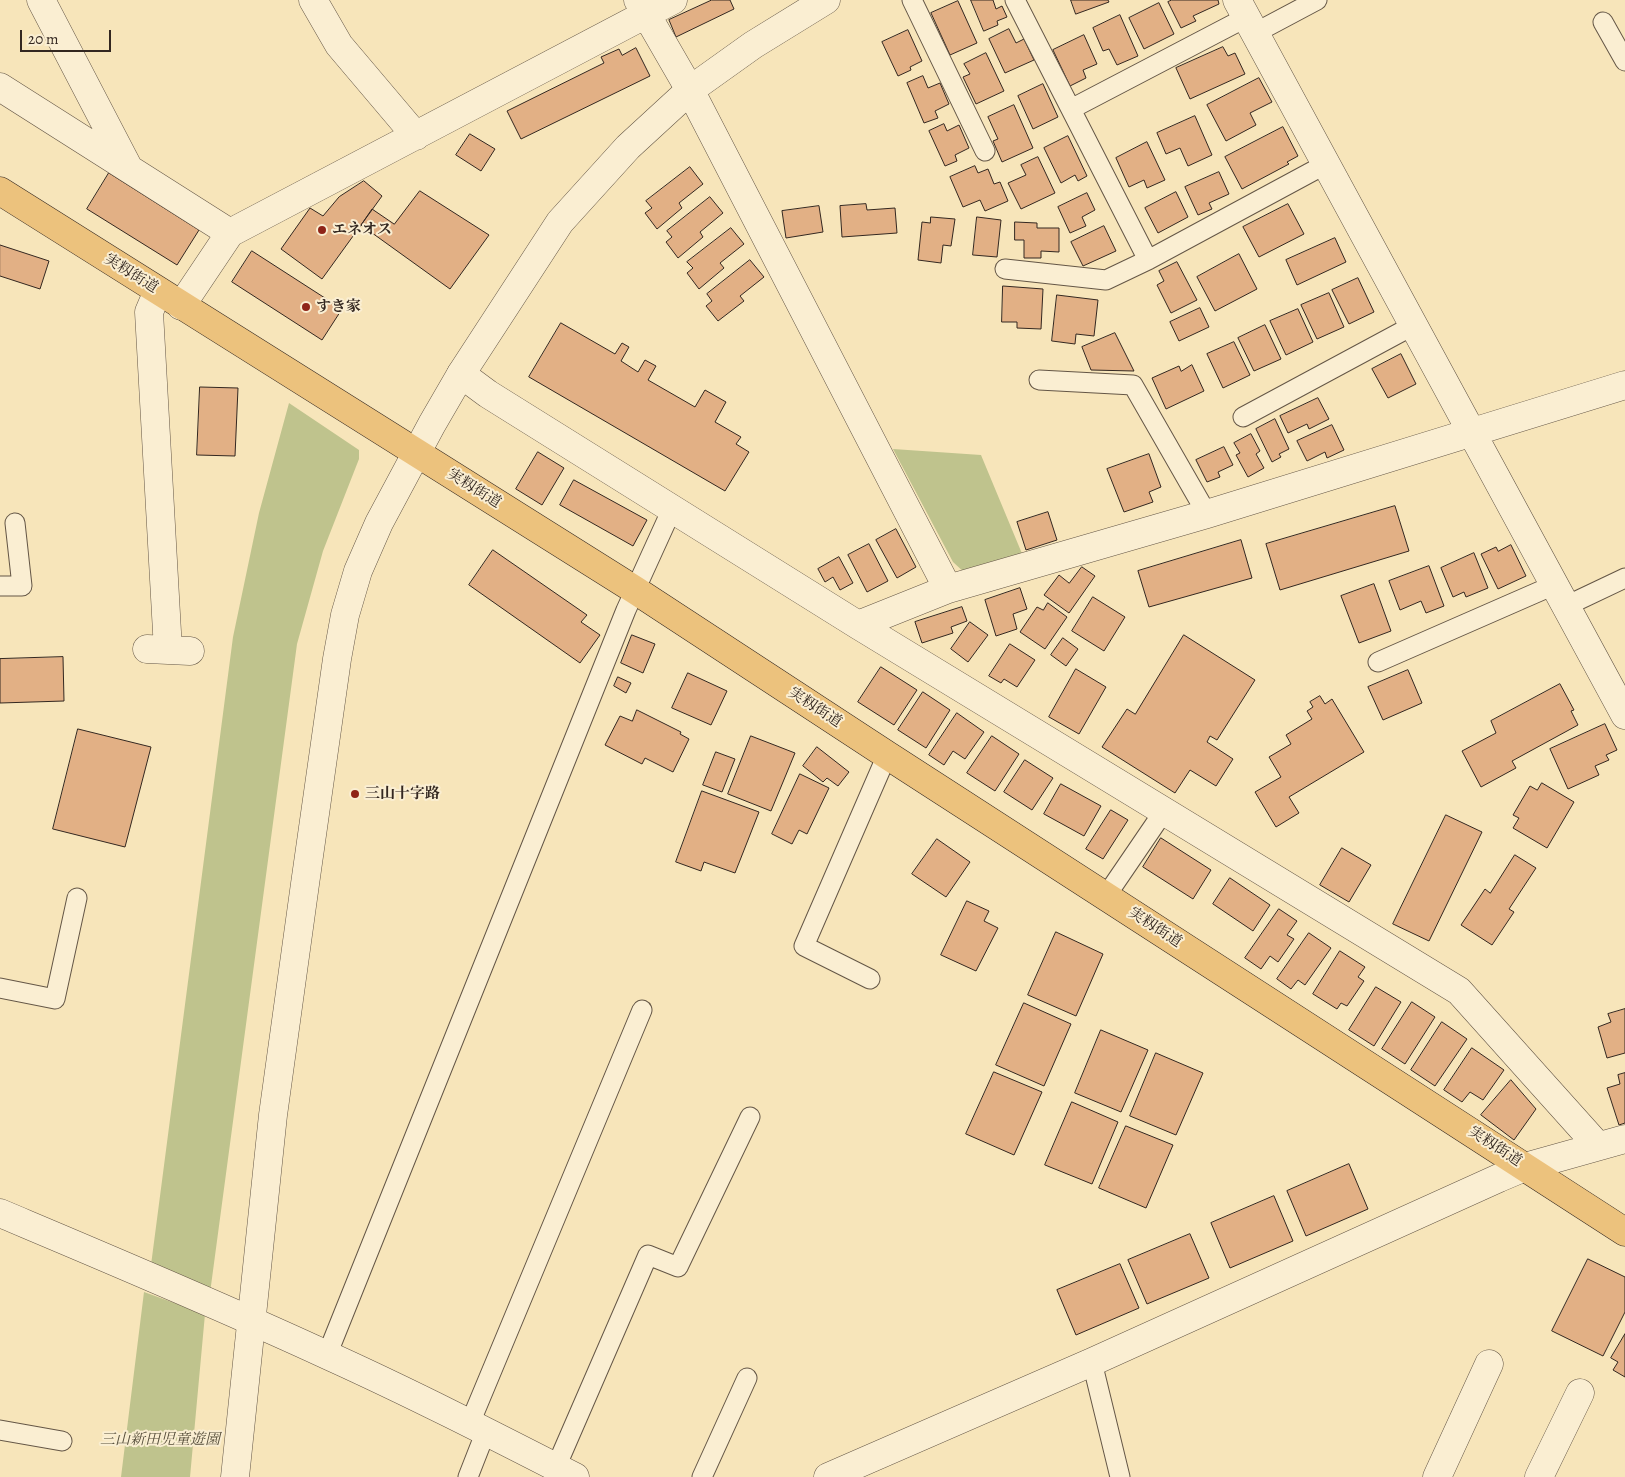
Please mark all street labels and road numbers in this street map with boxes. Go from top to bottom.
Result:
street label: 実籾街道 [101,250,161,298]
street label: 実籾街道 [444,465,504,513]
street label: 実籾街道 [785,684,845,732]
street label: 実籾街道 [1125,904,1185,952]
street label: 実籾街道 [1465,1123,1525,1171]

